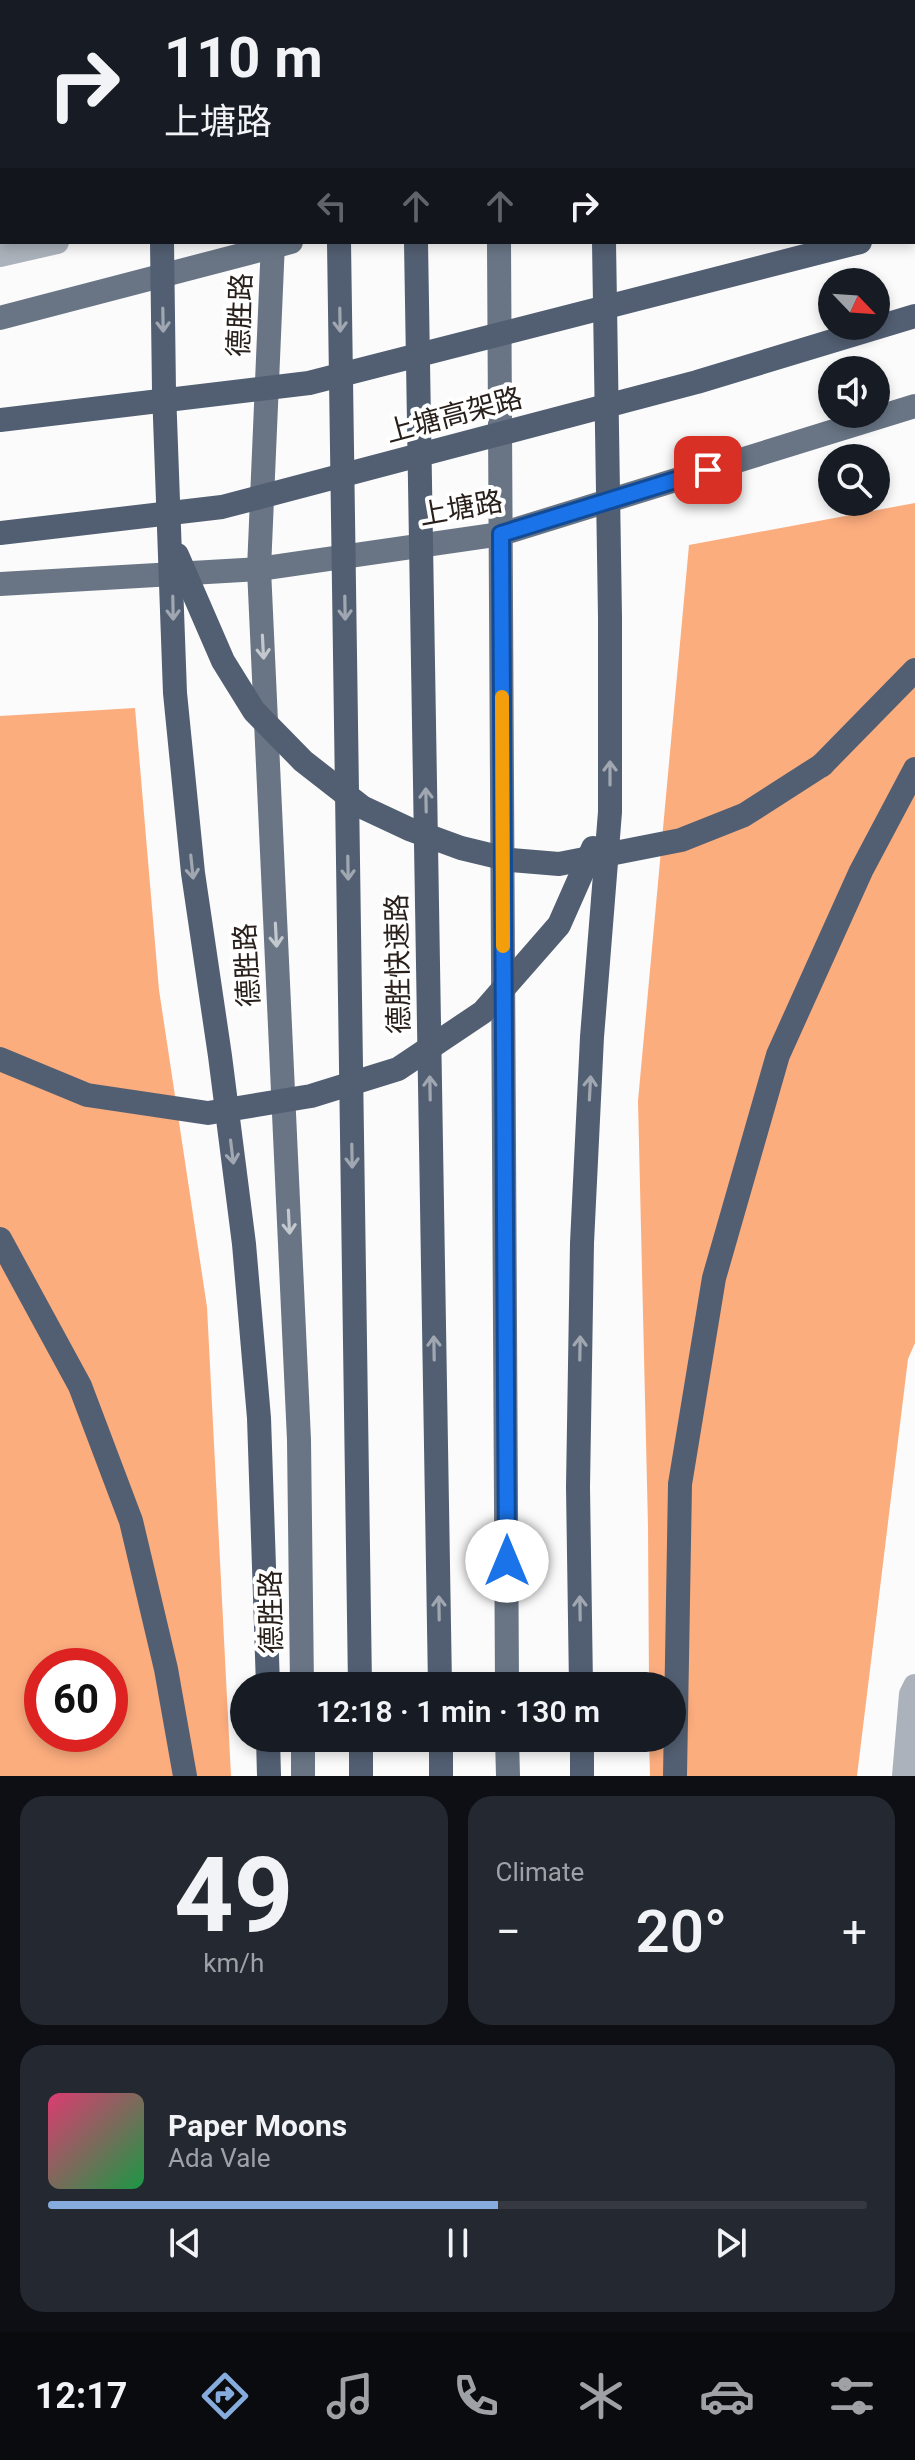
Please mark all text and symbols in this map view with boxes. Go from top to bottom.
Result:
text: 110 m [164,25,323,91]
icon: right [32,32,136,136]
text: 上塘路 [164,101,272,143]
icon: left [310,184,354,228]
icon: ahead [394,184,438,228]
icon: ahead [478,184,522,228]
icon: right [562,184,606,228]
north arrow [818,268,890,340]
map controls [818,268,890,516]
street label: 德胜路 [222,272,258,358]
one-way arrow [156,306,171,333]
one-way arrow [333,306,348,333]
button: sound [818,356,890,428]
street label: 上塘高架路 [382,381,526,449]
pin [674,436,742,504]
button: search [818,444,890,516]
icon: arrive [686,448,730,492]
street label: 上塘路 [417,484,505,532]
one-way arrow [165,594,181,621]
one-way arrow [337,594,352,621]
one-way arrow [255,633,270,660]
one-way arrow [602,760,618,787]
one-way arrow [418,787,433,814]
one-way arrow [185,853,200,880]
one-way arrow [340,854,356,881]
street label: 德胜快速路 [380,894,416,1034]
one-way arrow [268,921,283,948]
street label: 德胜路 [228,922,266,1008]
one-way arrow [422,1075,438,1102]
one-way arrow [583,1075,598,1102]
one-way arrow [225,1139,240,1164]
one-way arrow [345,1142,360,1169]
one-way arrow [281,1208,296,1235]
one-way arrow [427,1335,442,1362]
one-way arrow [572,1335,588,1362]
position arrow [465,1519,549,1603]
street label: 德胜路 [254,1570,288,1654]
one-way arrow [431,1595,446,1622]
one-way arrow [572,1595,587,1622]
speed limit sign: 60 [24,1648,128,1752]
text: 12:18 · 1 min · 130 m [316,1694,600,1729]
text: 49 [174,1835,293,1956]
text: Climate [496,1857,584,1887]
text: 20° [635,1896,727,1967]
text: − [496,1906,521,1958]
text: + [842,1906,867,1958]
text: km/h [203,1948,264,1978]
text: Paper Moons [168,2108,347,2143]
text: Ada Vale [168,2143,270,2173]
icon: previous [163,2221,207,2265]
icon: pause [436,2221,480,2265]
icon: next [709,2221,753,2265]
icon: directions [197,2368,253,2424]
icon: music [322,2368,378,2424]
icon: phone [448,2368,504,2424]
icon: climate [573,2368,629,2424]
icon: car [699,2368,755,2424]
icon: filters [824,2368,880,2424]
text: 12:17 [35,2375,127,2417]

